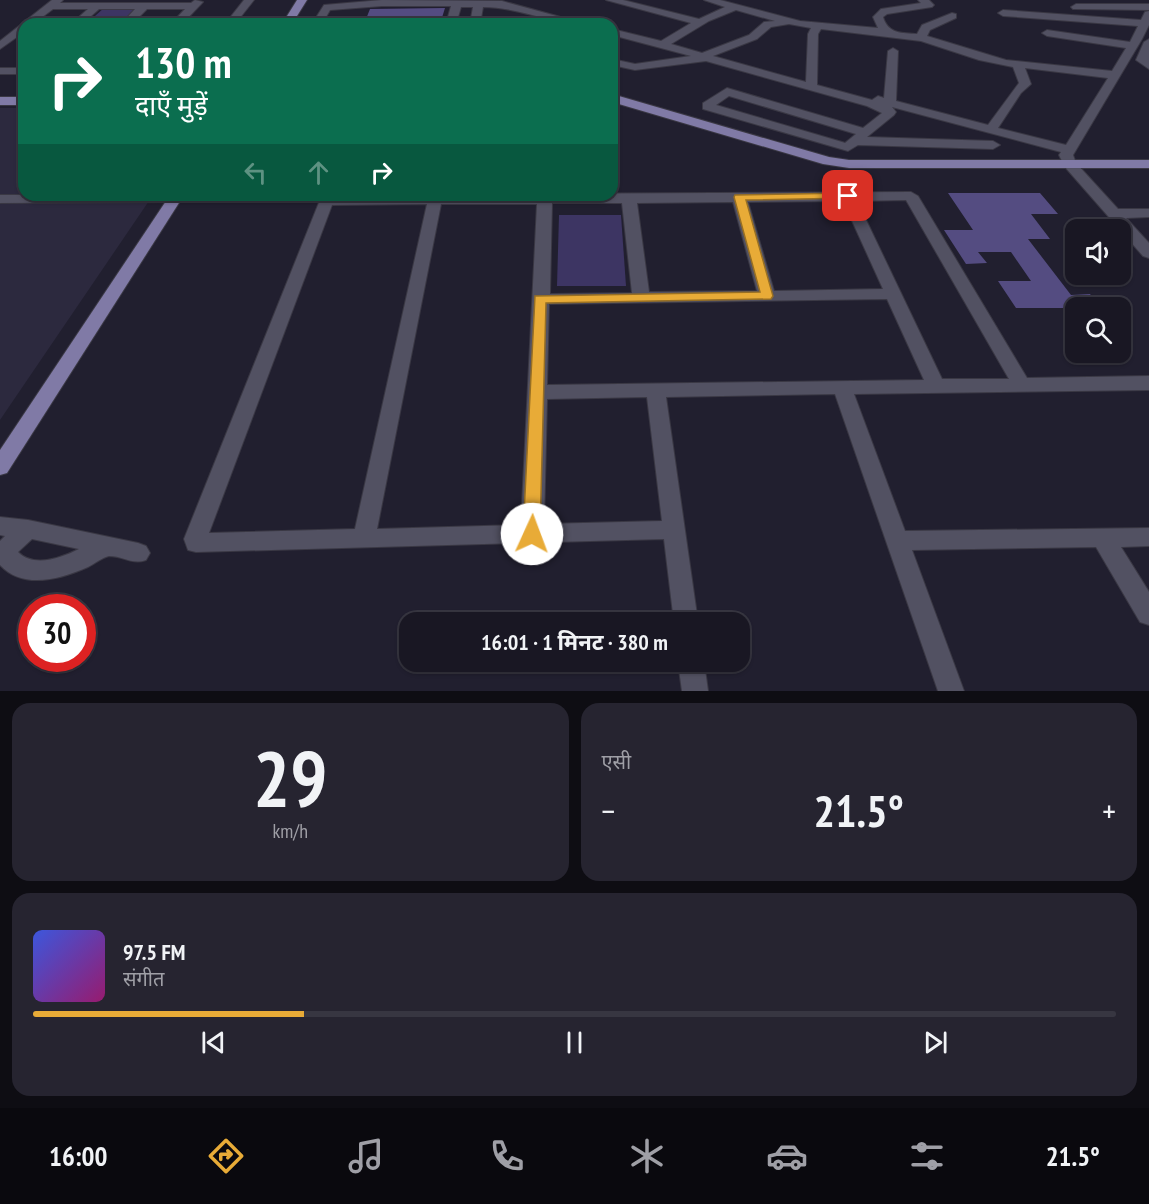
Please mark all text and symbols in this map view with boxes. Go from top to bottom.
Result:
text: 130 m [135,35,232,90]
icon: right [36,42,114,120]
text: दाएँ मुड़ें [135,88,208,122]
icon: left [239,156,272,189]
icon: ahead [302,156,335,189]
icon: right [365,156,398,189]
pin [822,170,873,221]
icon: arrive [831,179,864,212]
map controls [1065,219,1131,363]
button: sound [1065,219,1131,285]
button: search [1065,297,1131,363]
position arrow [500,502,564,566]
speed limit sign: 30 [18,594,96,672]
text: 16:01 · 1 मिनट · 380 m [481,628,668,656]
text: 29 [253,728,328,829]
text: एसी [602,749,631,775]
text: 21.5° [814,781,904,839]
text: − [602,789,615,832]
text: + [1102,789,1116,832]
text: km/h [273,818,308,844]
text: 97.5 FM [123,938,185,966]
text: संगीत [123,966,164,992]
icon: previous [197,1026,230,1059]
icon: pause [558,1026,591,1059]
icon: next [919,1026,952,1059]
icon: directions [205,1135,247,1177]
icon: music [345,1135,387,1177]
icon: phone [486,1135,528,1177]
icon: climate [626,1135,668,1177]
icon: car [766,1135,808,1177]
icon: filters [906,1135,948,1177]
text: 16:00 [49,1139,107,1173]
text: 21.5° [1046,1139,1100,1173]

